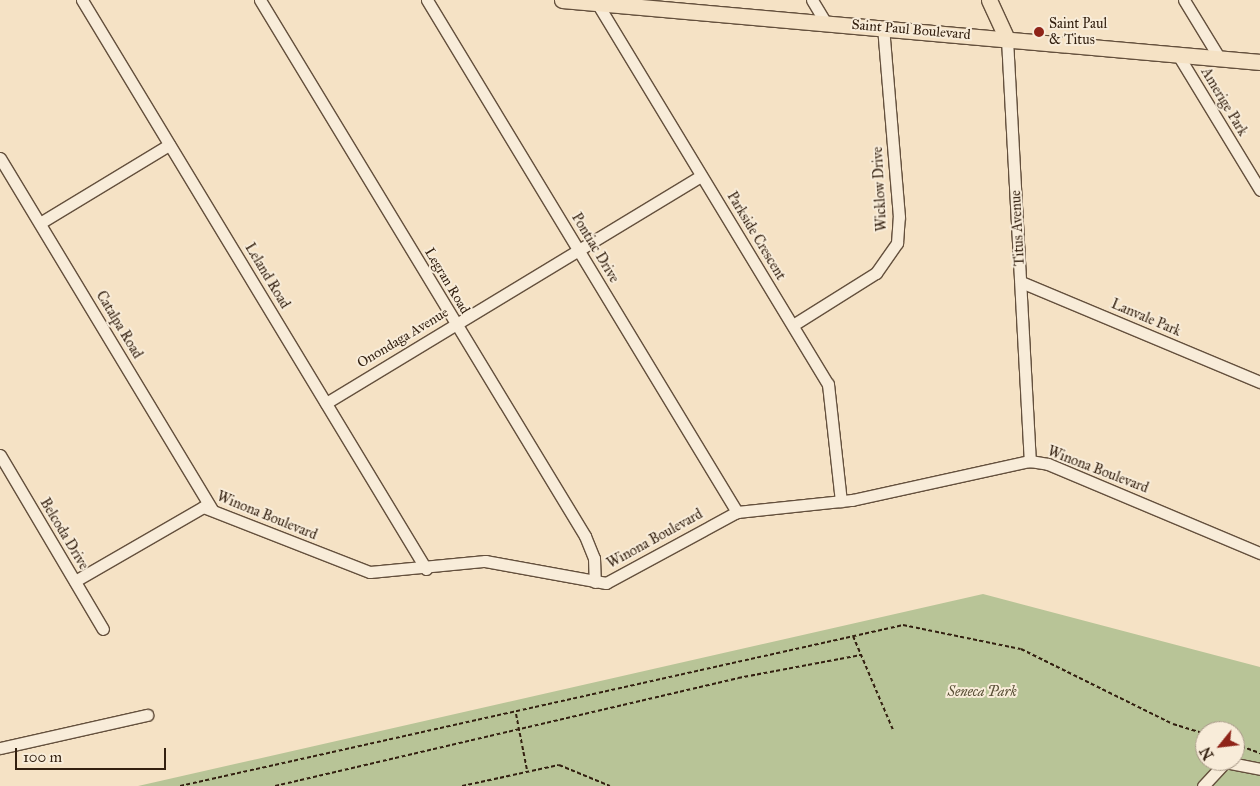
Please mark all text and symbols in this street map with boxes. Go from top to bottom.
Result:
street label: Saint Paul Boulevard [851,16,971,44]
place label: Saint Paul & Titus [1049,16,1107,48]
marker: Saint Paul & Titus [1033,26,1045,38]
street label: Amerige Park [1197,65,1251,139]
street label: Wicklow Drive [869,146,891,232]
street label: Parkside Crescent [723,189,789,283]
street label: Titus Avenue [1008,190,1028,266]
street label: Pontiac Drive [568,210,622,286]
street label: Leland Road [241,240,293,312]
street label: Legran Road [421,245,473,317]
street label: Catalpa Road [92,288,146,362]
street label: Lanvale Park [1109,296,1183,340]
street label: Onondaga Avenue [354,304,452,372]
street label: Winona Boulevard [1045,443,1151,497]
street label: Winona Boulevard [214,488,320,544]
street label: Belcoda Drive [36,495,92,573]
street label: Winona Boulevard [604,506,706,572]
park label: Seneca Park [947,684,1017,700]
north arrow [1195,721,1245,771]
scale bar [18,738,169,770]
text: N [1197,744,1218,762]
text: 100 m [23,748,62,766]

